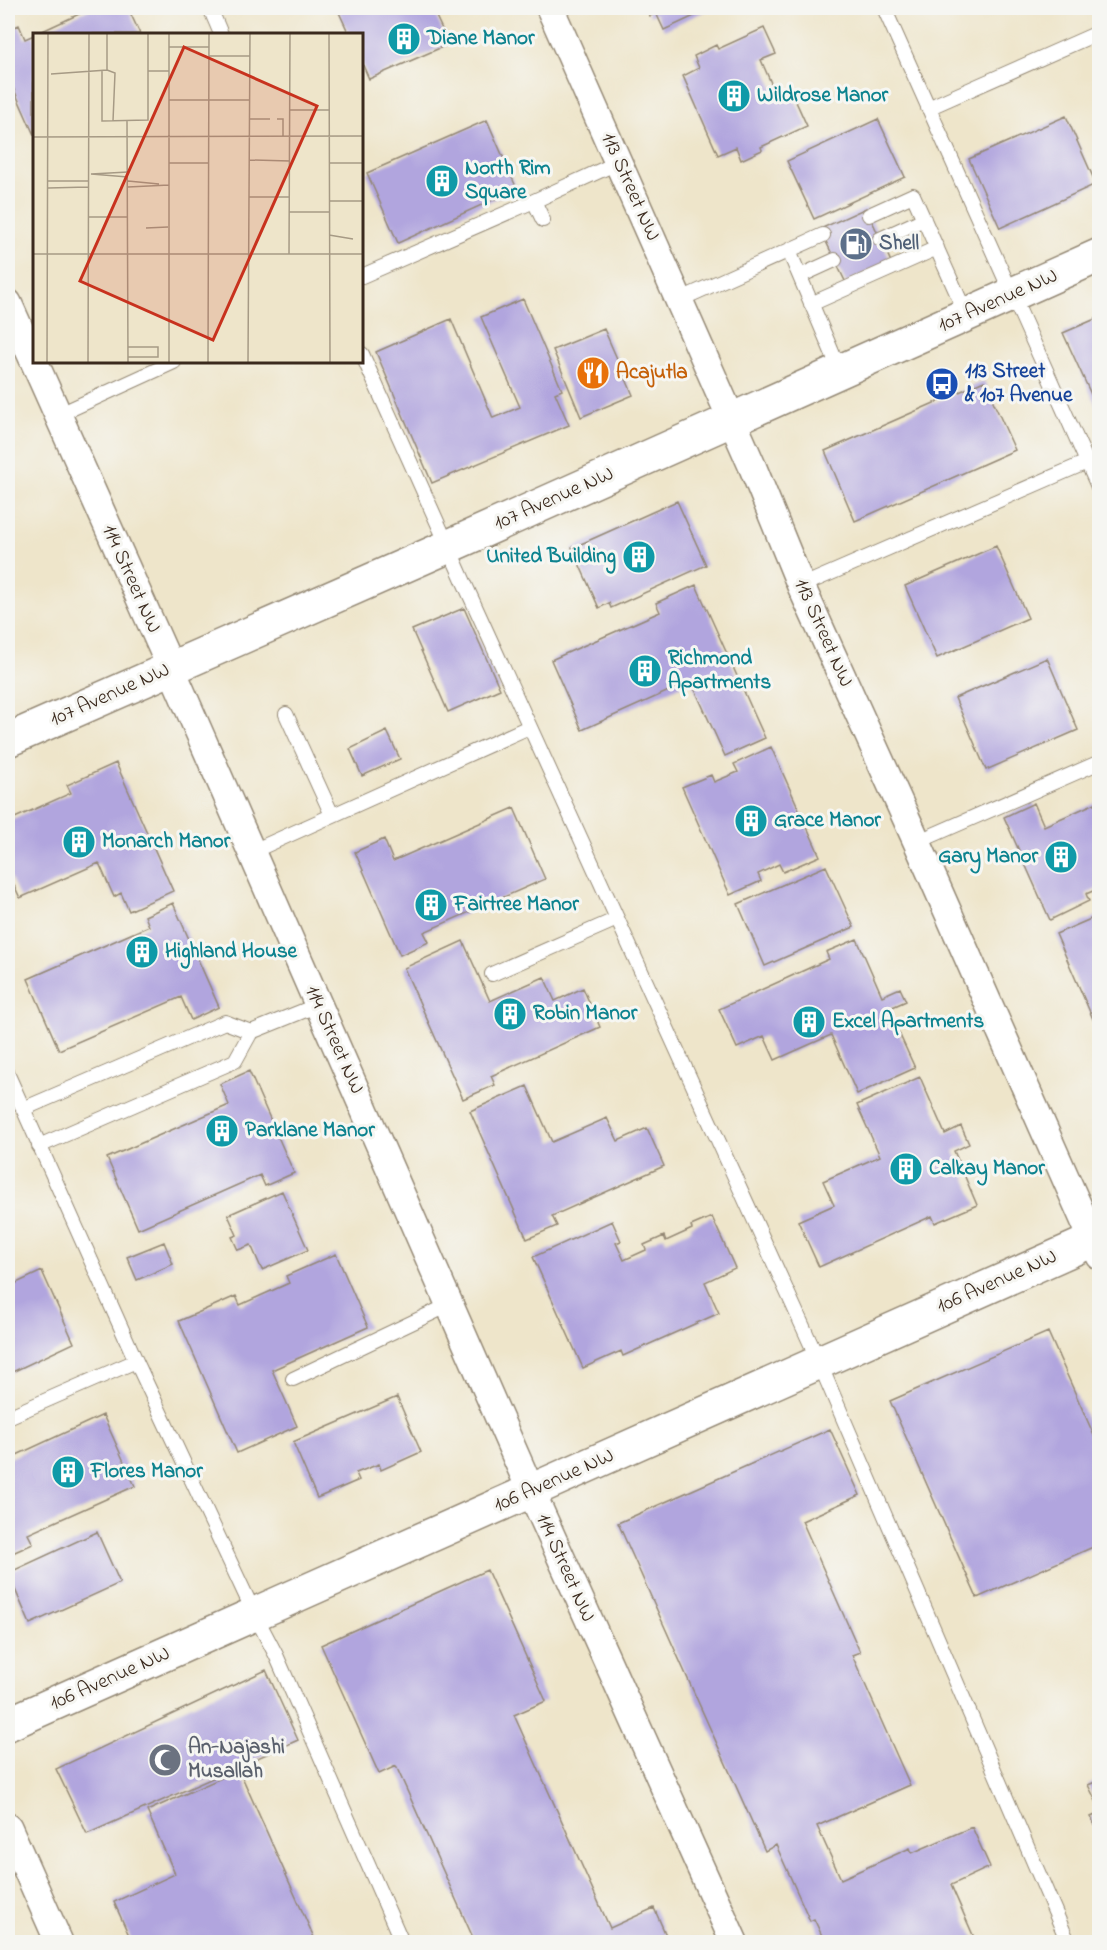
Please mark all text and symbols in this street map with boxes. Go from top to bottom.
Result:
building icon: Diane Manor [386,21,422,57]
place label: Diane Manor [426,24,535,54]
inset map [33,33,363,363]
building icon: Wildrose Manor [716,78,752,114]
place label: Wildrose Manor [757,81,889,111]
street label: 113 Street NW [593,128,667,246]
place label: North Rim Square [465,154,551,208]
building icon: North Rim Square [424,163,460,199]
fuel station icon: Shell [838,226,874,262]
place label: Shell [879,229,919,259]
street label: 107 Avenue NW [933,261,1063,341]
restaurant icon: Acajutla [575,355,611,391]
place label: 113 Street & 107 Avenue [964,357,1073,411]
place label: Acajutla [616,358,688,388]
bus stop icon: 113 Street & 107 Avenue [924,366,960,402]
street label: 107 Avenue NW [489,459,619,539]
street label: 114 Street NW [94,520,168,638]
building icon: United Building [621,539,657,575]
place label: United Building [486,542,616,574]
street label: 113 Street NW [786,574,860,692]
place label: Richmond Apartments [668,644,771,698]
building icon: Richmond Apartments [627,653,663,689]
street label: 107 Avenue NW [45,655,175,735]
building icon: Grace Manor [733,803,769,839]
place label: Grace Manor [774,806,881,836]
building icon: Monarch Manor [61,824,97,860]
place label: Monarch Manor [102,827,231,857]
building icon: Gary Manor [1043,839,1079,875]
place label: Gary Manor [938,842,1038,874]
building icon: Fairtree Manor [413,887,449,923]
place label: Fairtree Manor [453,890,579,920]
building icon: Highland House [124,934,160,970]
place label: Highland House [165,937,298,969]
street label: 114 Street NW [297,981,371,1099]
building icon: Robin Manor [492,996,528,1032]
place label: Robin Manor [533,999,638,1029]
building icon: Excel Apartments [791,1004,827,1040]
place label: Excel Apartments [832,1007,984,1037]
building icon: Parklane Manor [204,1113,240,1149]
place label: Parklane Manor [245,1116,375,1146]
building icon: Calkay Manor [888,1151,924,1187]
place label: Calkay Manor [929,1154,1045,1186]
street label: 106 Avenue NW [932,1242,1062,1322]
street label: 106 Avenue NW [489,1441,619,1521]
building icon: Flores Manor [50,1454,86,1490]
place label: Flores Manor [90,1457,203,1487]
street label: 114 Street NW [528,1509,602,1627]
street label: 106 Avenue NW [45,1639,175,1719]
place label: An-Najashi Musallah [188,1733,285,1787]
mosque icon: An-Najashi Musallah [147,1742,183,1778]

